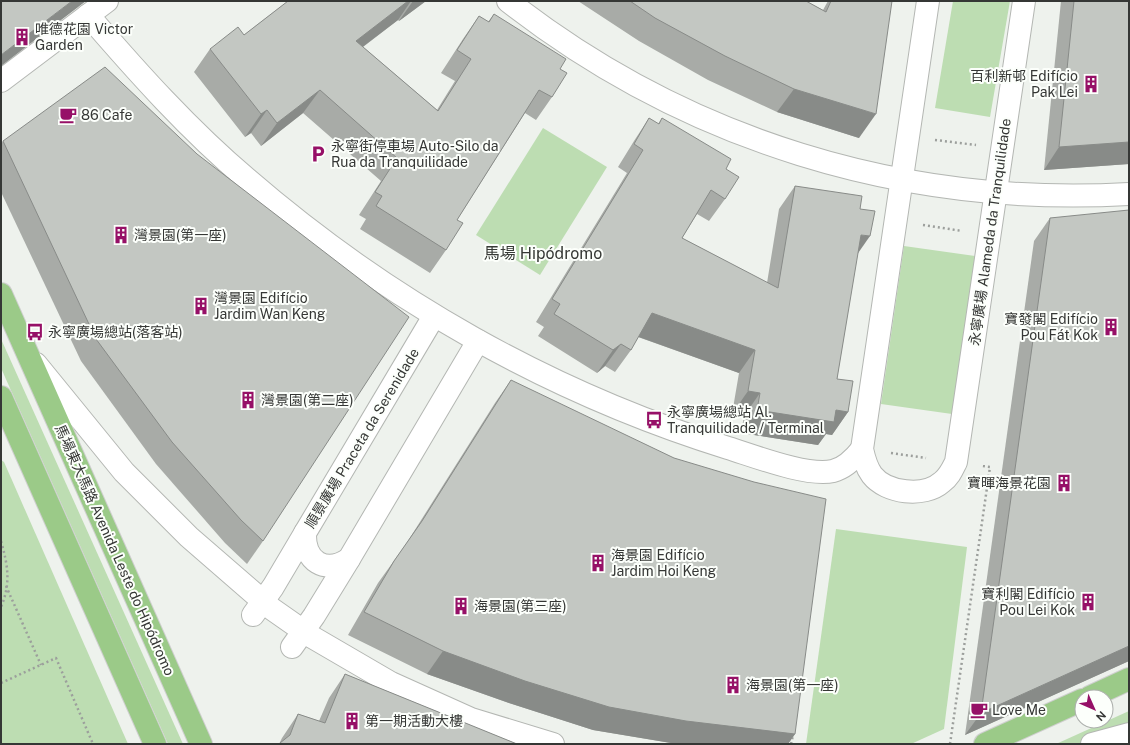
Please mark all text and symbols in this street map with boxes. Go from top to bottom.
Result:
place label: 唯德花園 Victor Garden [35,21,133,53]
building icon: 唯德花園 Victor Garden [12,27,32,47]
place label: 百利新邨 Edifício Pak Lei [970,68,1078,100]
building icon: 百利新邨 Edifício Pak Lei [1081,74,1101,94]
cafe icon: 86 Cafe [58,105,78,125]
place label: 86 Cafe [81,107,133,123]
street label: 永寧廣場 Alameda da Tranquilidade [966,117,1014,347]
place label: 永寧街停車場 Auto-Silo da Rua da Tranquilidade [331,138,499,170]
parking icon: 永寧街停車場 Auto-Silo da Rua da Tranquilidade [308,144,328,164]
building icon: 灣景園(第一座) [111,225,131,245]
place label: 灣景園(第一座) [134,227,227,243]
district label: 馬場 Hipódromo [484,244,602,263]
place label: 灣景園 Edifício Jardim Wan Keng [214,290,326,322]
building icon: 灣景園 Edifício Jardim Wan Keng [191,296,211,316]
place label: 寶發閣 Edifício Pou Fát Kok [1004,311,1098,343]
building icon: 寶發閣 Edifício Pou Fát Kok [1101,317,1121,337]
bus stop icon: 永寧廣場總站(落客站) [25,322,45,342]
place label: 永寧廣場總站(落客站) [48,324,183,340]
street label: 順景廣場 Praceta da Serenidade [302,345,422,531]
building icon: 灣景園(第二座) [238,390,258,410]
place label: 灣景園(第二座) [261,392,354,408]
place label: 永寧廣場總站 Al. Tranquilidade / Terminal [667,404,824,436]
bus stop icon: 永寧廣場總站 Al. Tranquilidade / Terminal [644,410,664,430]
street label: 馬場東大馬路 Avenida Leste do Hipódromo [52,422,178,678]
building icon: 寶暉海景花園 [1054,473,1074,493]
place label: 寶暉海景花園 [967,475,1051,491]
place label: 海景園 Edifício Jardim Hoi Keng [611,547,717,579]
building icon: 海景園 Edifício Jardim Hoi Keng [588,553,608,573]
place label: 寶利閣 Edifício Pou Lei Kok [981,586,1075,618]
building icon: 寶利閣 Edifício Pou Lei Kok [1078,592,1098,612]
building icon: 海景園(第三座) [451,596,471,616]
place label: 海景園(第三座) [474,598,567,614]
building icon: 海景園(第一座) [723,675,743,695]
place label: 海景園(第一座) [746,677,839,693]
north arrow [1074,689,1114,729]
cafe icon: Love Me [969,700,989,720]
place label: Love Me [992,702,1046,718]
text: N [1094,709,1108,723]
building icon: 第一期活動大樓 [342,711,362,731]
place label: 第一期活動大樓 [365,713,463,729]

